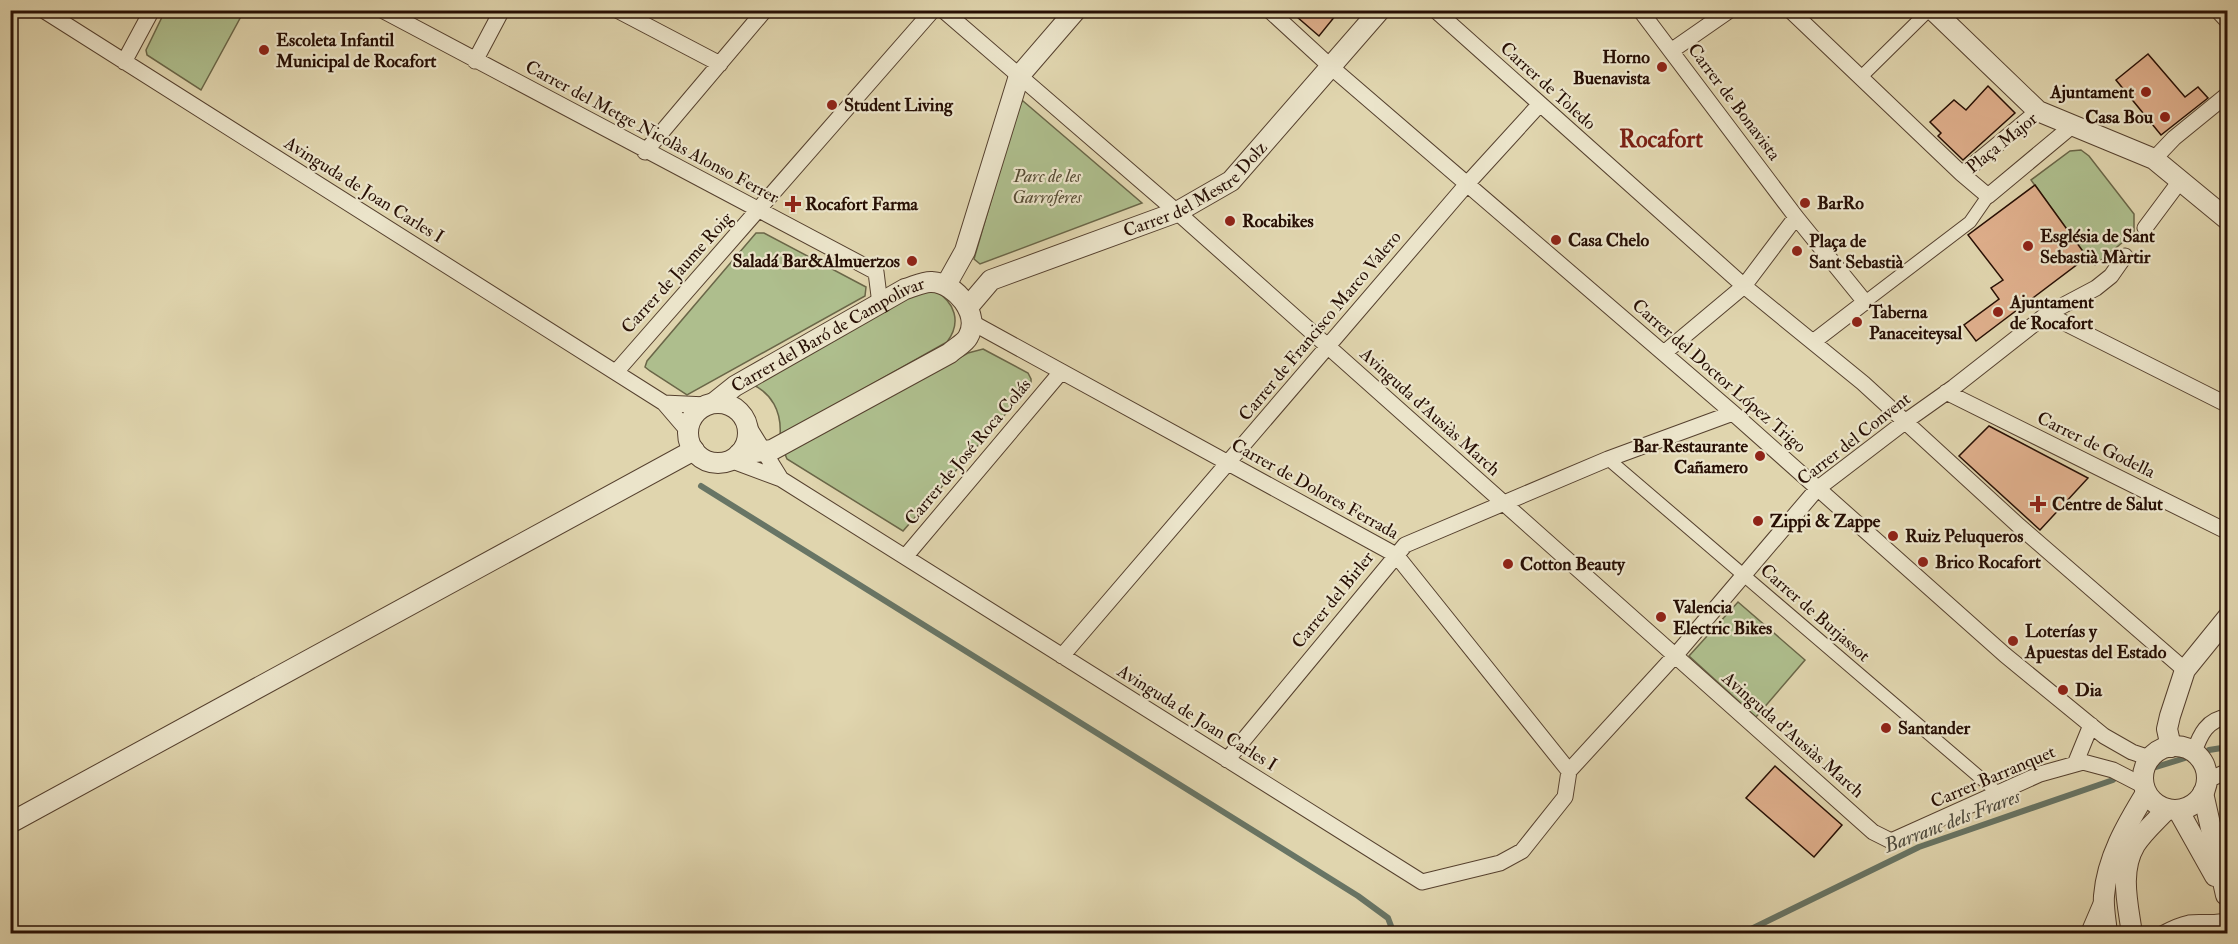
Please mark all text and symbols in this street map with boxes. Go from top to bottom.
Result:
place label: Escoleta Infantil Municipal de Rocafort [275,29,437,73]
street label: Carrer de Toledo [1495,37,1601,135]
street label: Carrer de Bonavista [1682,39,1786,166]
marker: Escoleta Infantil Municipal de Rocafort [257,43,271,57]
place label: Horno Buenavista [1573,46,1651,90]
street label: Carrer del Metge Nicolàs Alonso Ferrer [521,55,783,209]
marker: Horno Buenavista [1655,60,1669,74]
place label: Ajuntament [2049,81,2134,104]
marker: Ajuntament [2139,85,2153,99]
place label: Student Living [844,94,954,117]
marker: Student Living [825,98,839,112]
place label: Casa Bou [2085,106,2154,129]
street label: Plaça Major [1962,107,2043,179]
marker: Casa Bou [2158,110,2172,124]
district label: Rocafort [1619,124,1703,155]
street label: Avinguda de Joan Carles I [279,131,448,248]
street label: Carrer del Mestre Dolz [1120,136,1272,242]
park label: Parc de les Garroferes [1012,165,1083,209]
place label: BarRo [1817,192,1864,215]
place label: Rocafort Farma [805,193,919,216]
marker: BarRo [1798,196,1812,210]
marker: Rocafort Farma [786,197,800,211]
street label: Carrer de Jaume Roig [616,207,738,339]
place label: Rocabikes [1242,210,1314,233]
marker: Rocabikes [1223,214,1237,228]
place label: Església de Sant Sebastià Màrtir [2040,225,2155,269]
street label: Carrer de Francisco Marco Valero [1234,226,1407,426]
place label: Casa Chelo [1568,229,1650,252]
place label: Plaça de Sant Sebastià [1809,230,1904,274]
marker: Casa Chelo [1549,233,1563,247]
marker: Església de Sant Sebastià Màrtir [2021,239,2035,253]
marker: Plaça de Sant Sebastià [1790,244,1804,258]
place label: Saladá Bar&Almuerzos [733,250,900,273]
marker: Saladá Bar&Almuerzos [905,254,919,268]
street label: Carrer del Baró de Campolivar [727,272,928,397]
place label: Ajuntament de Rocafort [2009,291,2094,335]
street label: Carrer del Doctor López Trigo [1627,294,1811,458]
place label: Taberna Panaceiteysal [1868,301,1962,345]
marker: Ajuntament de Rocafort [1991,305,2005,319]
marker: Taberna Panaceiteysal [1850,315,1864,329]
street label: Avinguda d'Ausiàs March [1354,342,1505,481]
street label: Carrer de José Roca Colás [900,374,1036,530]
street label: Carrer del Convent [1793,387,1915,490]
street label: Carrer de Godella [2033,406,2159,484]
street label: Carrer de Dolores Ferrada [1227,433,1403,545]
place label: Bar Restaurante Cañamero [1633,435,1748,479]
marker: Bar Restaurante Cañamero [1753,449,1767,463]
place label: Centre de Salut [2052,493,2163,516]
marker: Centre de Salut [2029,495,2047,513]
place label: Zippi & Zappe [1770,510,1881,533]
marker: Zippi & Zappe [1751,514,1765,528]
place label: Ruiz Peluqueros [1905,525,2023,548]
marker: Ruiz Peluqueros [1886,529,1900,543]
street label: Carrer del Birler [1287,546,1379,653]
place label: Brico Rocafort [1935,551,2041,574]
place label: Cotton Beauty [1520,553,1626,576]
marker: Brico Rocafort [1916,555,1930,569]
marker: Cotton Beauty [1501,557,1515,571]
street label: Carrer de Burjassot [1755,559,1875,667]
place label: Valencia Electric Bikes [1672,596,1772,640]
marker: Valencia Electric Bikes [1654,610,1668,624]
place label: Loterías y Apuestas del Estado [2024,620,2167,664]
marker: Loterías y Apuestas del Estado [2006,634,2020,648]
street label: Avinguda de Joan Carles I [1112,659,1281,776]
street label: Avinguda d'Ausiàs March [1716,666,1869,803]
place label: Dia [2075,679,2102,702]
marker: Dia [2056,683,2070,697]
place label: Santander [1898,717,1970,740]
marker: Santander [1879,721,1893,735]
street label: Carrer Barranquet [1927,740,2059,814]
water label: Barranc dels Frares [1879,783,2024,859]

